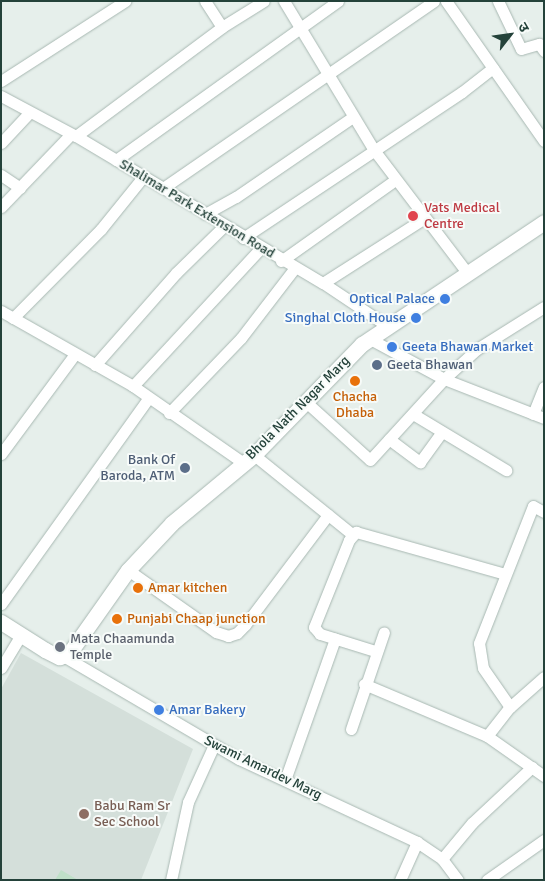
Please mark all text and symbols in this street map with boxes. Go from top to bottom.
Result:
north arrow [485,10,535,60]
text: उ [514,19,533,35]
street label: Shalimar Park Extension Road [116,156,278,262]
place label: Vats Medical Centre [424,200,500,232]
marker: Vats Medical Centre [406,209,420,223]
place label: Optical Palace [349,291,435,307]
marker: Optical Palace [439,293,451,305]
place label: Singhal Cloth House [285,310,406,326]
marker: Singhal Cloth House [410,312,422,324]
place label: Geeta Bhawan Market [402,339,533,355]
marker: Geeta Bhawan Market [386,341,398,353]
street label: Bhola Nath Nagar Marg [243,353,353,463]
place label: Geeta Bhawan [387,357,473,373]
marker: Geeta Bhawan [371,359,383,371]
marker: Chacha Dhaba [349,375,361,387]
place label: Chacha Dhaba [333,389,377,422]
place label: Bank Of Baroda, ATM [100,452,175,484]
marker: Bank Of Baroda, ATM [179,462,191,474]
place label: Amar kitchen [148,580,227,596]
marker: Amar kitchen [132,582,144,594]
place label: Punjabi Chaap junction [127,611,266,627]
marker: Punjabi Chaap junction [111,613,123,625]
place label: Mata Chaamunda Temple [70,631,175,664]
marker: Mata Chaamunda Temple [54,641,66,653]
place label: Amar Bakery [169,702,245,718]
marker: Amar Bakery [153,704,165,716]
street label: Swami Amardev Marg [201,732,325,804]
place label: Babu Ram Sr Sec School [94,798,170,830]
marker: Babu Ram Sr Sec School [78,808,90,820]

